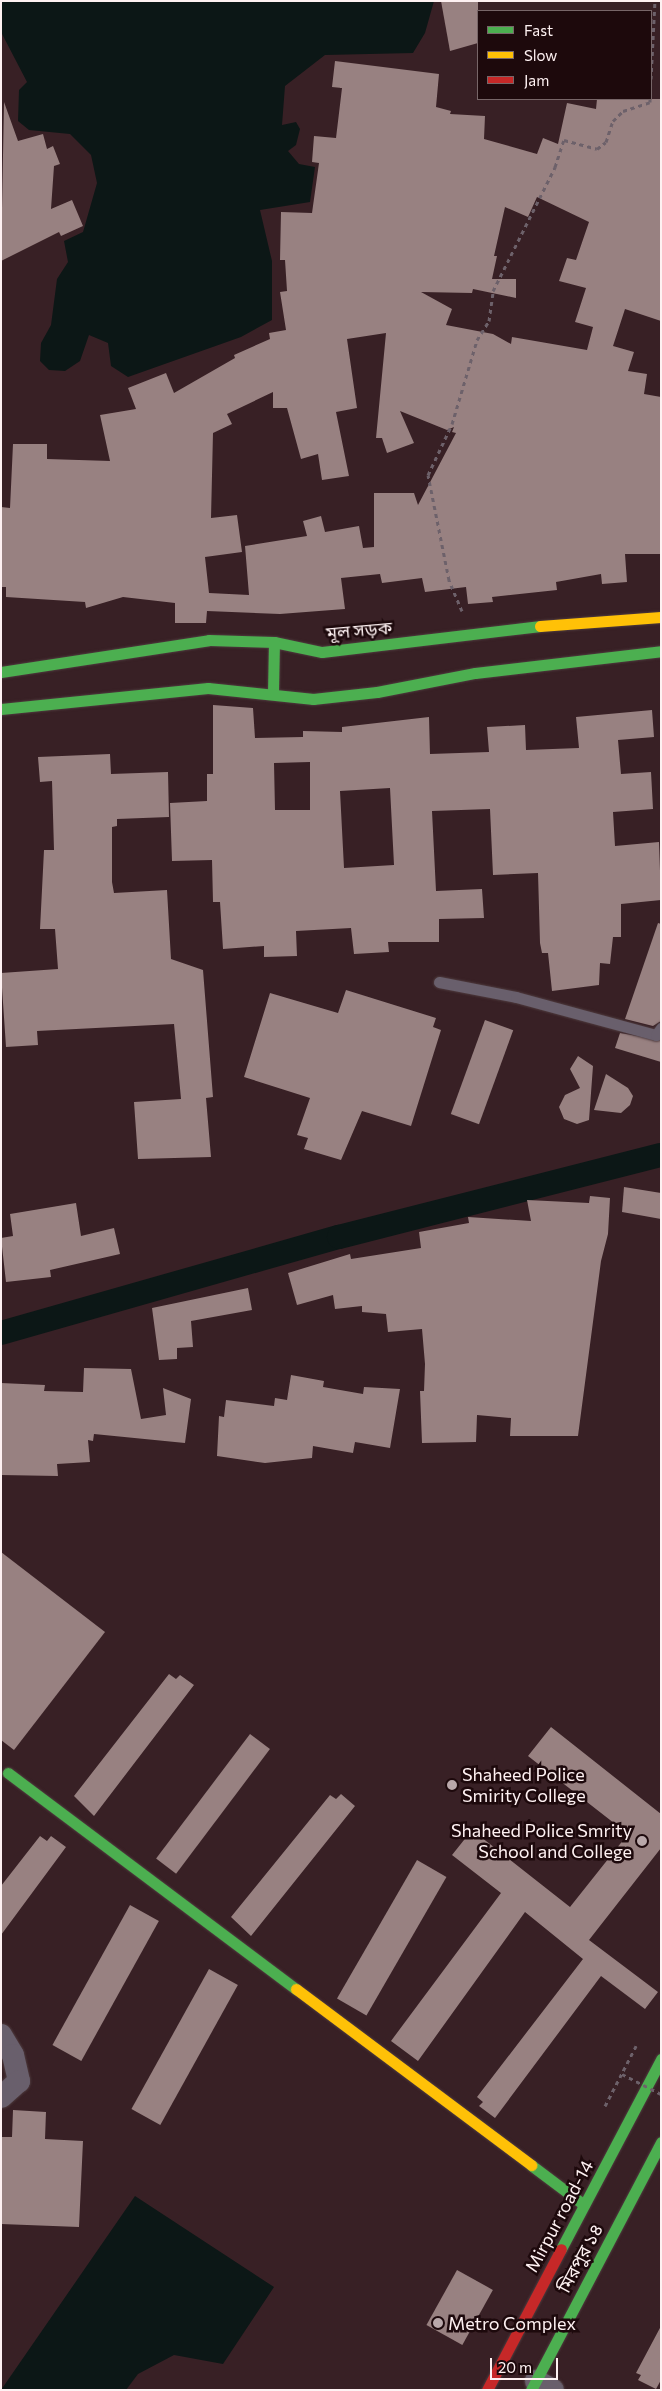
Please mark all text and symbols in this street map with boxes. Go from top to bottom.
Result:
legend [477,10,652,100]
text: Fast [524,21,553,39]
text: Slow [524,46,557,64]
text: Jam [524,71,549,89]
street label: মূল সড়ক [325,616,393,644]
place label: Shaheed Police Smirity College [462,1764,586,1806]
marker: Shaheed Police Smirity College [446,1779,458,1791]
place label: Shaheed Police Smrity School and College [451,1820,632,1862]
marker: Shaheed Police Smrity School and College [636,1835,648,1847]
street label: Mirpur road-14 [520,2156,598,2276]
street label: মিরপুর ১৪ [553,2220,607,2296]
place label: Metro Complex [448,2312,576,2334]
marker: Metro Complex [432,2317,444,2329]
scale bar [492,2348,560,2380]
text: 20 m [498,2358,532,2376]

